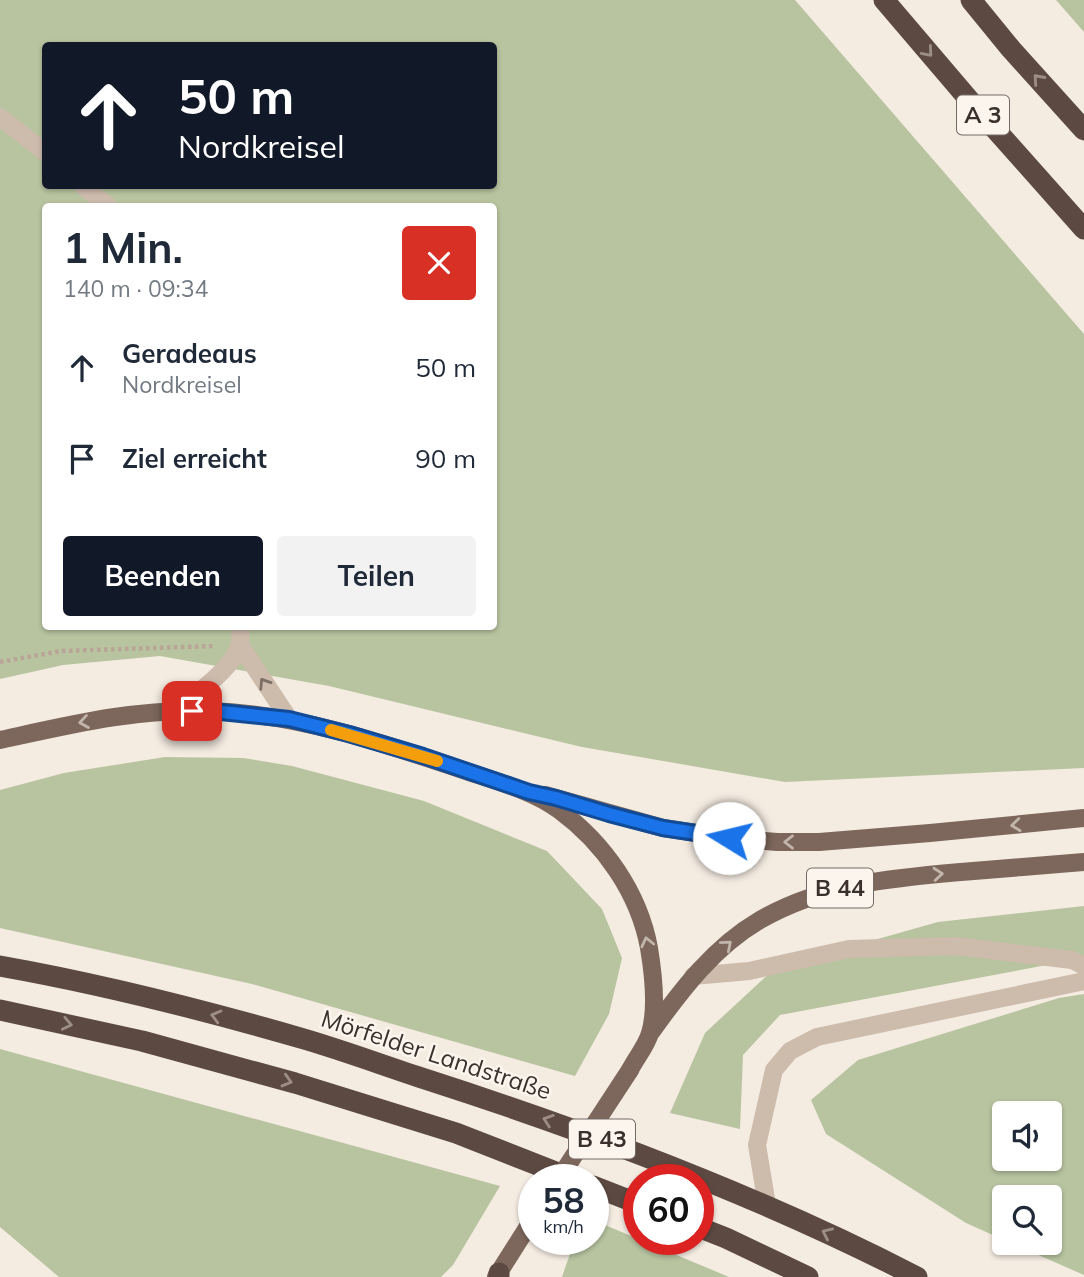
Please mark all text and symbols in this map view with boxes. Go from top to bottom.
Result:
one-way arrow [920,44,932,57]
text: 50 m [178,65,294,126]
icon: ahead [63,70,154,161]
one-way arrow [1034,74,1046,87]
road number: A 3 [957,96,1009,134]
text: Nordkreisel [178,126,345,166]
text: 1 Min. [63,221,183,274]
button: close [402,226,476,300]
text: 140 m · 09:34 [63,274,208,303]
text: Geradeaus [122,337,257,370]
icon: ahead [63,349,101,387]
text: 50 m [415,351,476,384]
text: Nordkreisel [122,370,242,399]
icon: arrive [63,440,101,478]
text: Ziel erreicht [122,442,267,475]
text: 90 m [415,442,476,475]
button: Beenden [63,536,263,616]
button: Teilen [277,536,476,616]
one-way arrow [259,677,272,690]
pin [162,681,222,741]
icon: arrive [173,692,211,730]
one-way arrow [78,714,90,729]
position arrow [692,801,766,875]
one-way arrow [1010,817,1022,832]
one-way arrow [784,834,794,850]
one-way arrow [933,867,944,882]
road number: B 44 [807,868,873,908]
one-way arrow [641,936,655,948]
one-way arrow [718,941,731,953]
street label: Mörfelder Landstraße [318,1003,555,1105]
one-way arrow [210,1010,222,1024]
one-way arrow [61,1016,73,1031]
one-way arrow [281,1072,293,1087]
map controls [992,1101,1062,1255]
button: sound [992,1101,1062,1171]
one-way arrow [542,1114,555,1128]
road number: B 43 [569,1120,635,1158]
speed limit sign: 60 [623,1164,714,1255]
text: 58 [542,1178,585,1222]
button: search [992,1185,1062,1255]
text: km/h [543,1215,584,1238]
one-way arrow [822,1227,834,1241]

